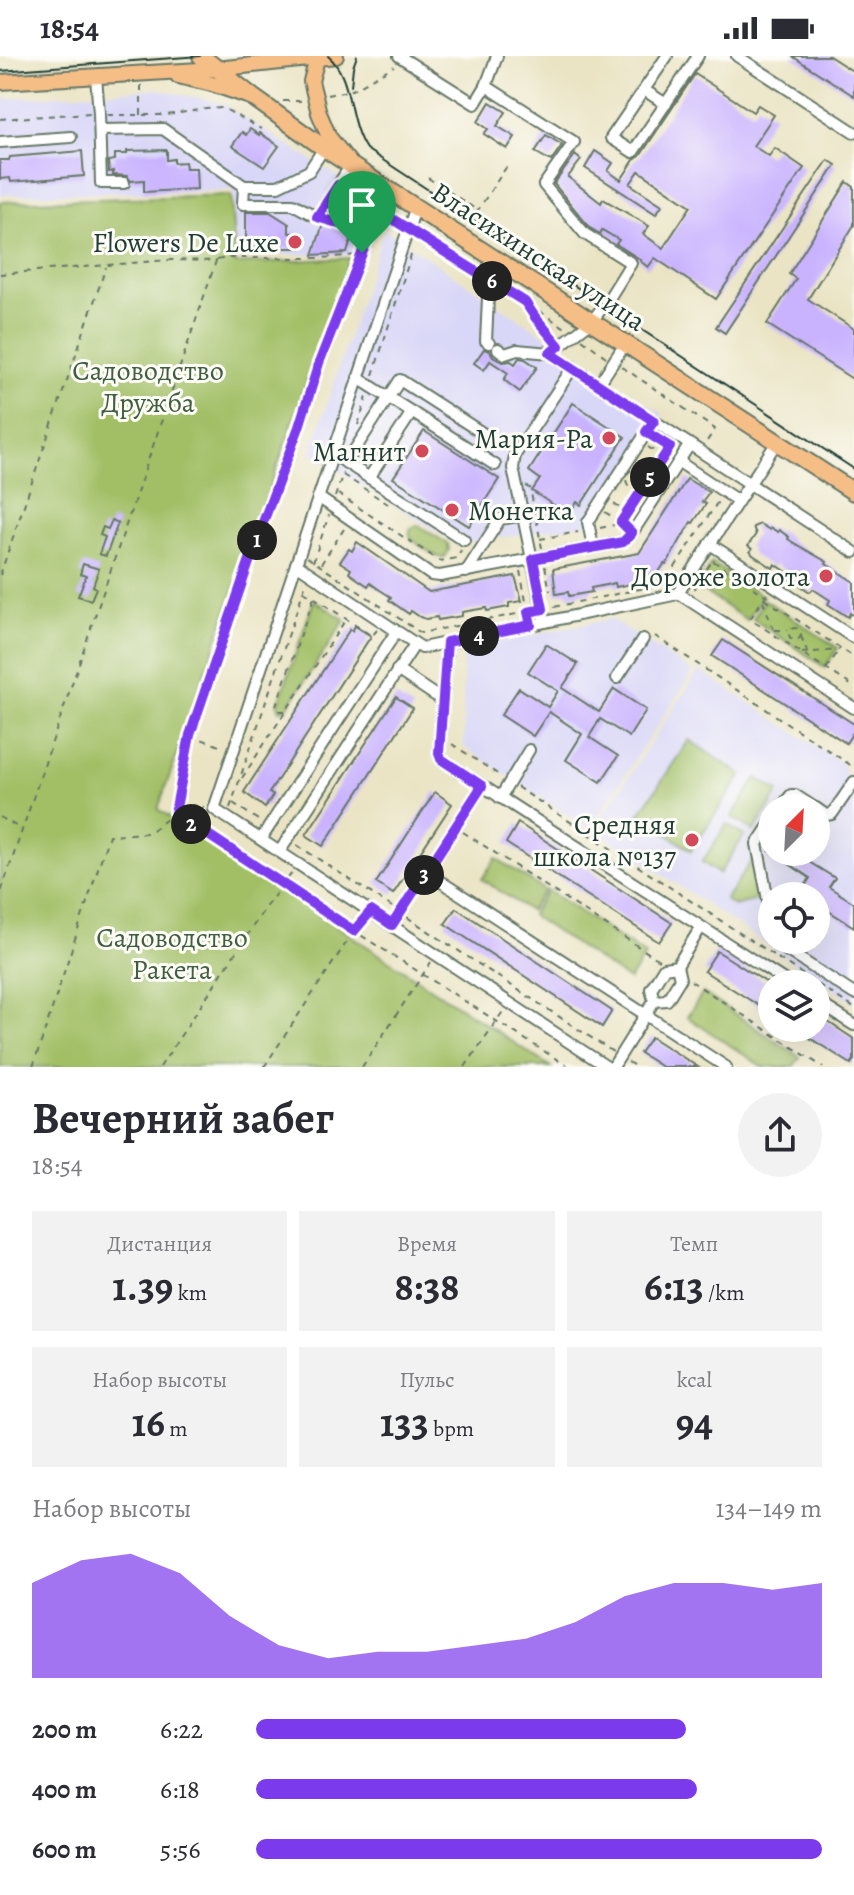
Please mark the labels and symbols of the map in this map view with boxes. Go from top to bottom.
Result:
pin [328,171,396,253]
street label: Власихинская улица [424,173,653,340]
place label: Flowers De Luxe [93,224,279,262]
marker: Flowers De Luxe [286,233,304,251]
pin: 6 [472,261,512,301]
park label: Садоводство Дружба [72,352,224,422]
place label: Мария-Ра [474,420,593,458]
marker: Мария-Ра [600,429,618,447]
place label: Магнит [313,433,406,471]
marker: Магнит [413,442,431,460]
pin: 5 [630,457,670,497]
place label: Монетка [468,492,574,530]
marker: Монетка [443,501,461,519]
pin: 1 [237,520,277,560]
place label: Дороже золота [631,558,810,596]
marker: Дороже золота [817,567,835,585]
pin: 4 [459,616,499,656]
north arrow [758,794,830,866]
pin: 2 [171,804,211,844]
place label: Средняя школа №137 [533,806,676,876]
marker: Средняя школа №137 [683,831,701,849]
pin: 3 [404,855,444,895]
park label: Садоводство Ракета [96,919,248,989]

